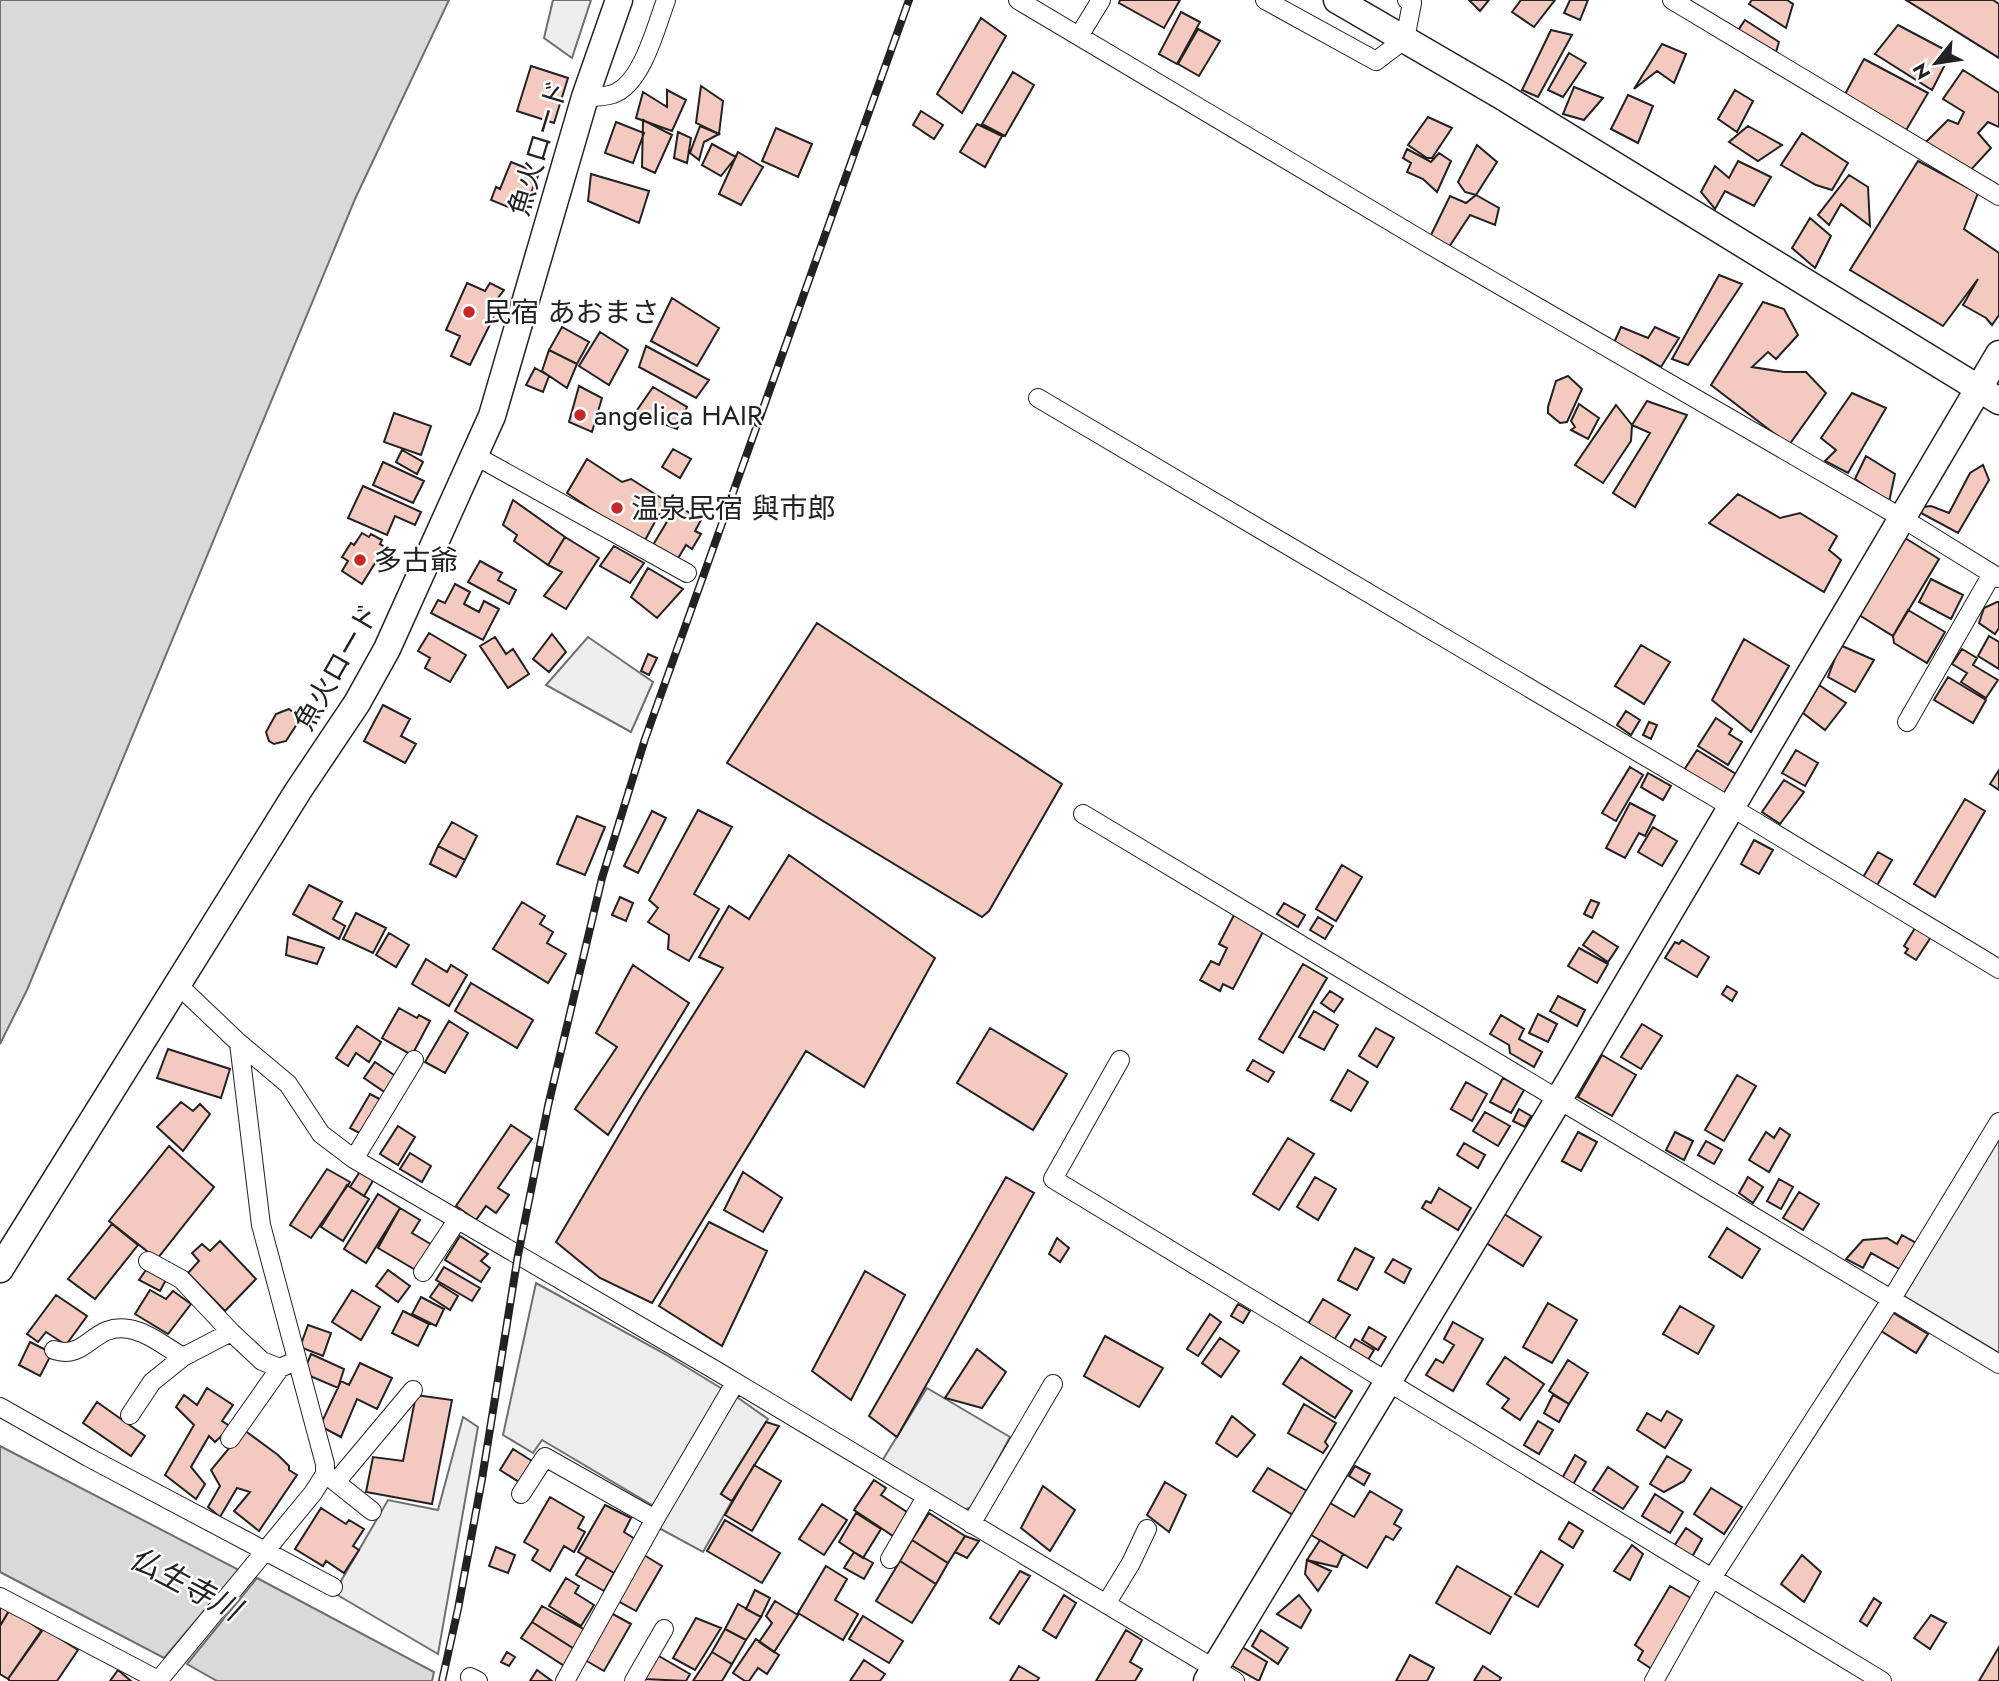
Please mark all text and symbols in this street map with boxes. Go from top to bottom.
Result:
north arrow [1901,28,1971,98]
text: N [1906,58,1937,85]
street label: 魚火ロード [498,75,579,221]
place label: 民宿 あおまさ [483,292,659,333]
marker: 民宿 あおまさ [461,304,477,320]
place label: angelica HAIR [594,395,763,436]
marker: angelica HAIR [572,407,588,423]
place label: 温泉民宿 與市郎 [631,488,835,529]
marker: 温泉民宿 與市郎 [609,500,625,516]
place label: 多古爺 [374,540,458,581]
marker: 多古爺 [352,552,368,568]
street label: 魚火ロード [284,596,389,738]
water label: 仏生寺川 [122,1536,251,1632]

